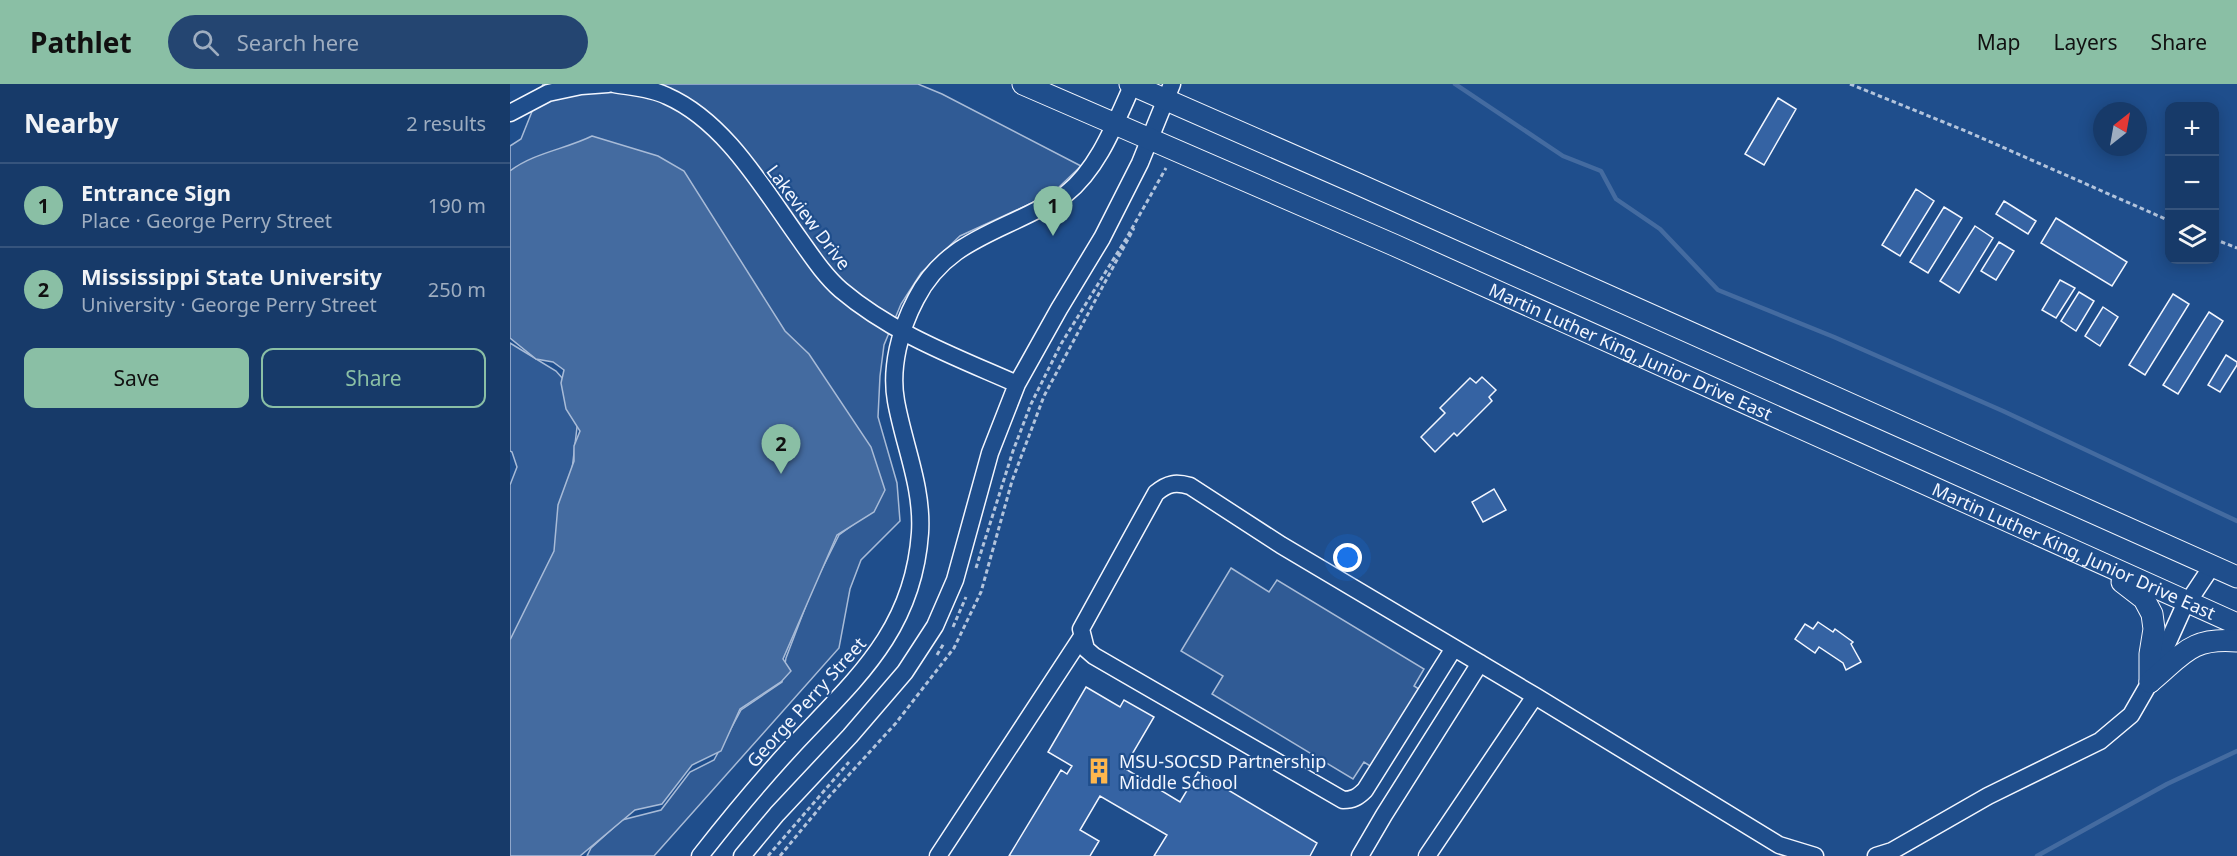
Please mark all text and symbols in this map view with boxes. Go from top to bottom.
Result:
search box [168,15,588,69]
text: Pathlet [30,23,132,61]
icon: search [189,26,222,59]
text: Search here [237,27,359,57]
text: Map [1977,28,2021,56]
text: Layers [2054,28,2118,56]
text: Share [2151,28,2207,56]
north arrow [2093,102,2147,156]
map controls [2165,102,2219,264]
button: + [2165,102,2219,156]
text: Nearby [24,105,119,141]
text: 2 results [406,110,486,137]
button: − [2165,156,2219,210]
street label: Lakeview Drive [762,160,856,274]
text: Entrance Sign [81,177,231,207]
pin: 1 [1034,186,1072,236]
text: 1 [38,192,49,219]
text: 190 m [428,192,486,219]
text: Place · George Perry Street [81,207,332,234]
button: layers [2165,210,2219,264]
text: Mississippi State University [81,261,382,291]
text: 2 [38,276,49,303]
text: 250 m [428,276,486,303]
street label: Martin Luther King, Junior Drive East [1485,277,1777,426]
text: University · George Perry Street [81,291,377,318]
button: Save [24,348,249,408]
button: Share [261,348,486,408]
pin: 2 [762,424,800,474]
street label: Martin Luther King, Junior Drive East [1929,477,2220,625]
your location [1333,543,1362,572]
street label: George Perry Street [741,631,871,772]
place label: MSU-SOCSD Partnership Middle School [1119,749,1326,794]
building icon: MSU-SOCSD Partnership Middle School [1084,756,1114,786]

